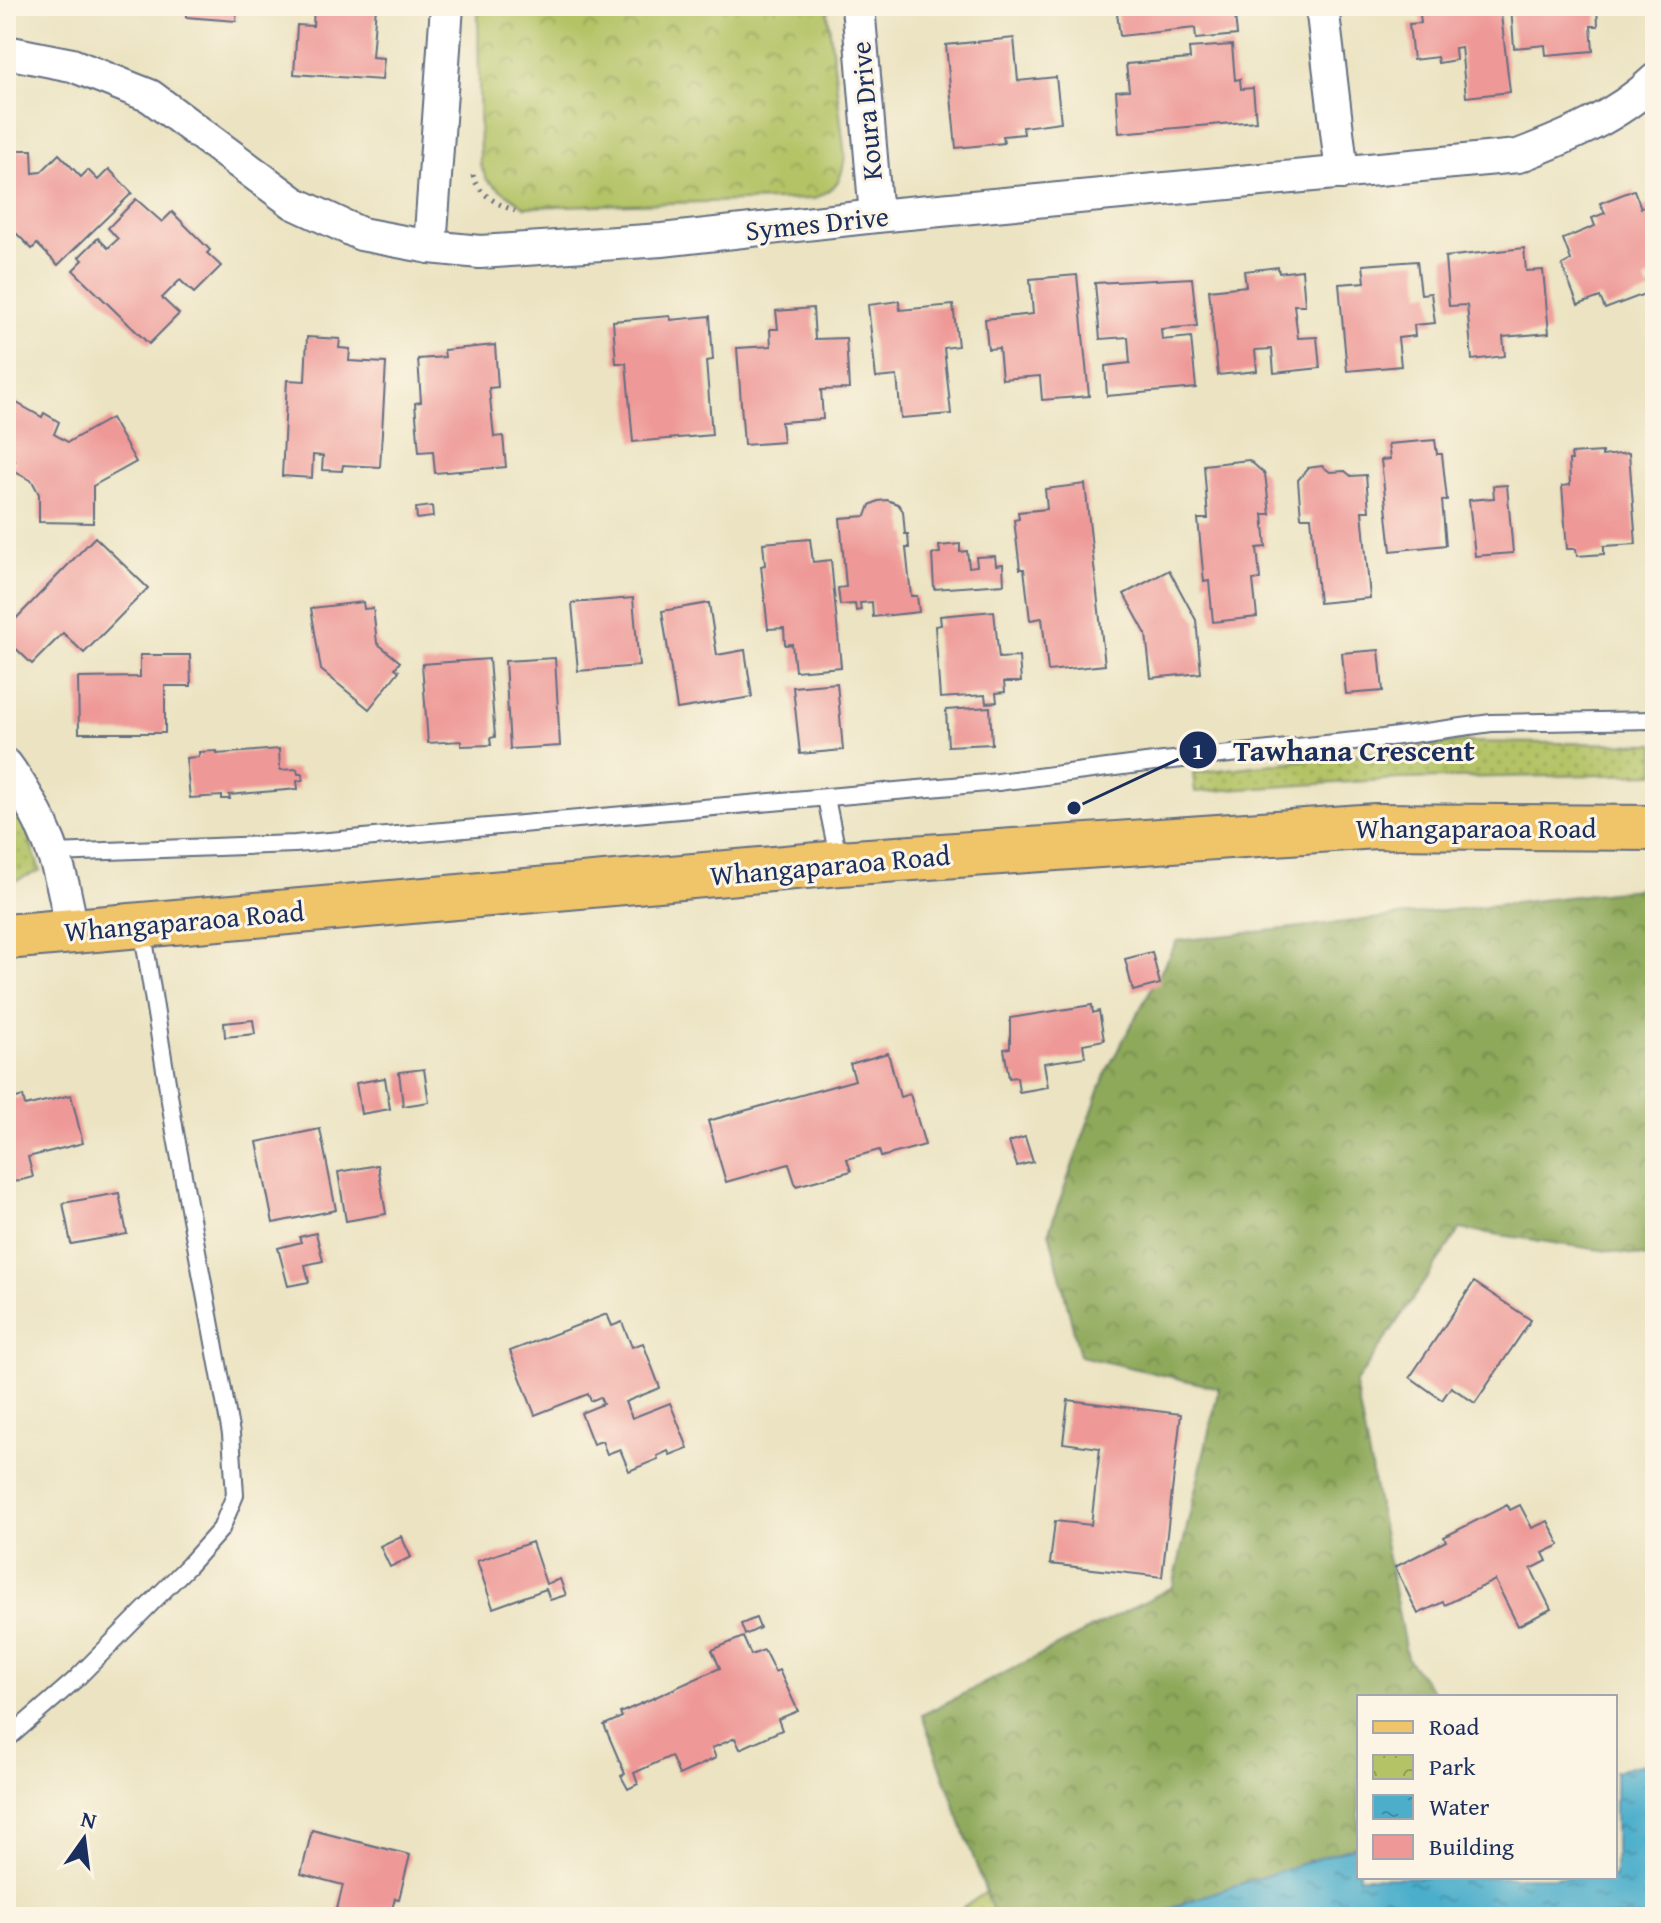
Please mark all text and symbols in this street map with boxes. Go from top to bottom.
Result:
street label: Koura Drive [839,40,892,182]
street label: Symes Drive [743,195,891,250]
callout: Tawhana Crescent [1178,723,1491,777]
text: Tawhana Crescent [1233,728,1475,772]
text: 1 [1192,733,1204,768]
street label: Whangaparaoa Road [1356,807,1596,848]
street label: Whangaparaoa Road [708,834,952,895]
street label: Whangaparaoa Road [62,890,306,951]
legend [1357,1695,1617,1879]
text: Road [1429,1709,1479,1744]
text: Park [1429,1749,1476,1784]
text: Water [1429,1789,1490,1824]
north arrow [44,1799,124,1879]
text: N [78,1802,100,1837]
text: Building [1429,1829,1514,1864]

